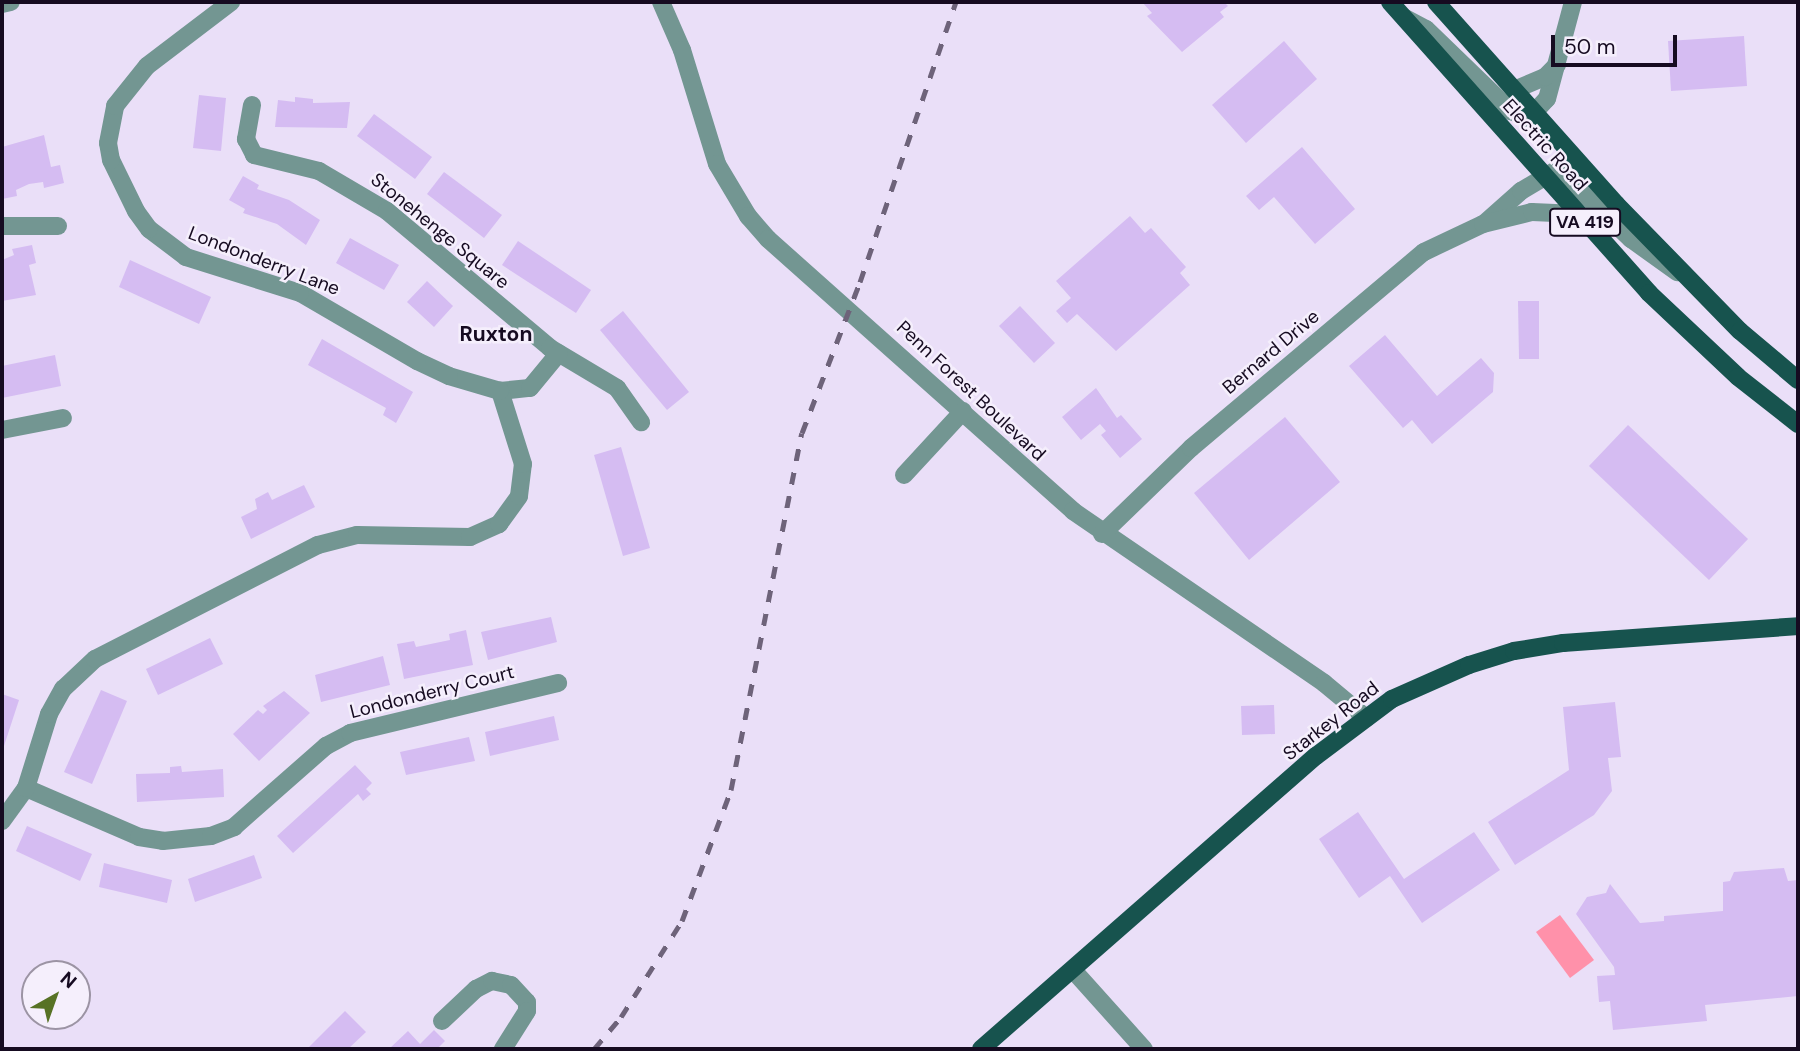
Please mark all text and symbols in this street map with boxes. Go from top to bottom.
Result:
scale bar [1555,21,1681,65]
text: 50 m [1564,33,1615,61]
street label: Electric Road [1498,94,1592,196]
street label: Stonehenge Square [366,168,514,294]
road number: VA 419 [1548,208,1622,236]
street label: Londonderry Lane [185,222,343,300]
street label: Bernard Drive [1218,305,1324,399]
street label: Penn Forest Boulevard [892,316,1050,466]
district label: Ruxton [460,321,532,347]
street label: Londonderry Court [347,661,517,723]
street label: Starkey Road [1279,677,1383,765]
north arrow [21,960,91,1030]
text: N [55,966,82,994]

